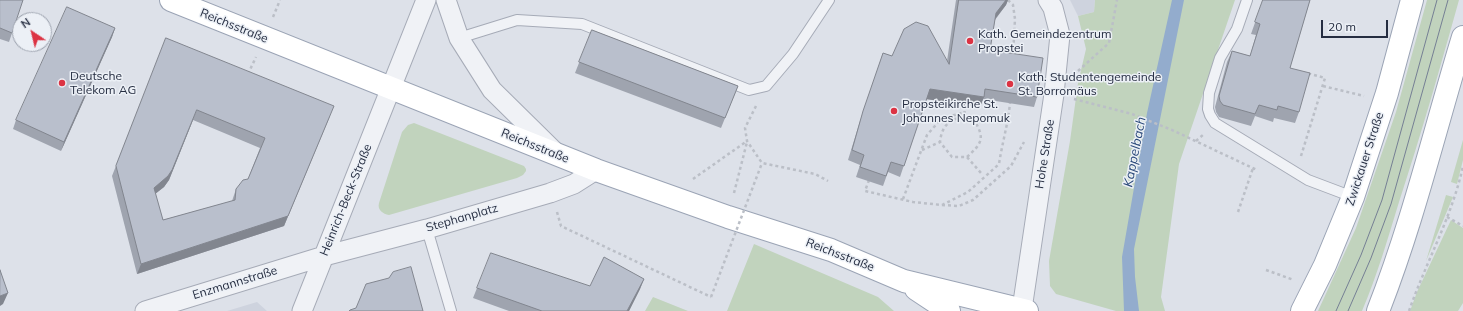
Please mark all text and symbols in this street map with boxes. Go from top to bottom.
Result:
street label: Reichsstraße [198,6,270,46]
north arrow [12,12,52,52]
scale bar [1323,12,1390,38]
text: N [18,15,33,31]
text: 20 m [1328,19,1356,34]
place label: Kath. Gemeindezentrum Propstei [978,27,1112,55]
marker: Kath. Gemeindezentrum Propstei [965,36,975,46]
place label: Deutsche Telekom AG [70,69,136,97]
place label: Kath. Studentengemeinde St. Borromäus [1018,70,1161,98]
marker: Deutsche Telekom AG [57,78,67,88]
marker: Kath. Studentengemeinde St. Borromäus [1005,79,1015,89]
place label: Propsteikirche St. Johannes Nepomuk [902,97,1010,125]
marker: Propsteikirche St. Johannes Nepomuk [889,106,899,116]
street label: Zwickauer Straße [1343,110,1387,208]
water label: Kappelbach [1121,115,1149,189]
street label: Hohe Straße [1032,118,1058,190]
street label: Reichsstraße [499,126,571,166]
street label: Heinrich-Beck-Straße [317,142,375,258]
street label: Stephanplatz [424,201,500,235]
street label: Reichsstraße [804,235,876,275]
street label: Enzmannstraße [191,263,279,303]

